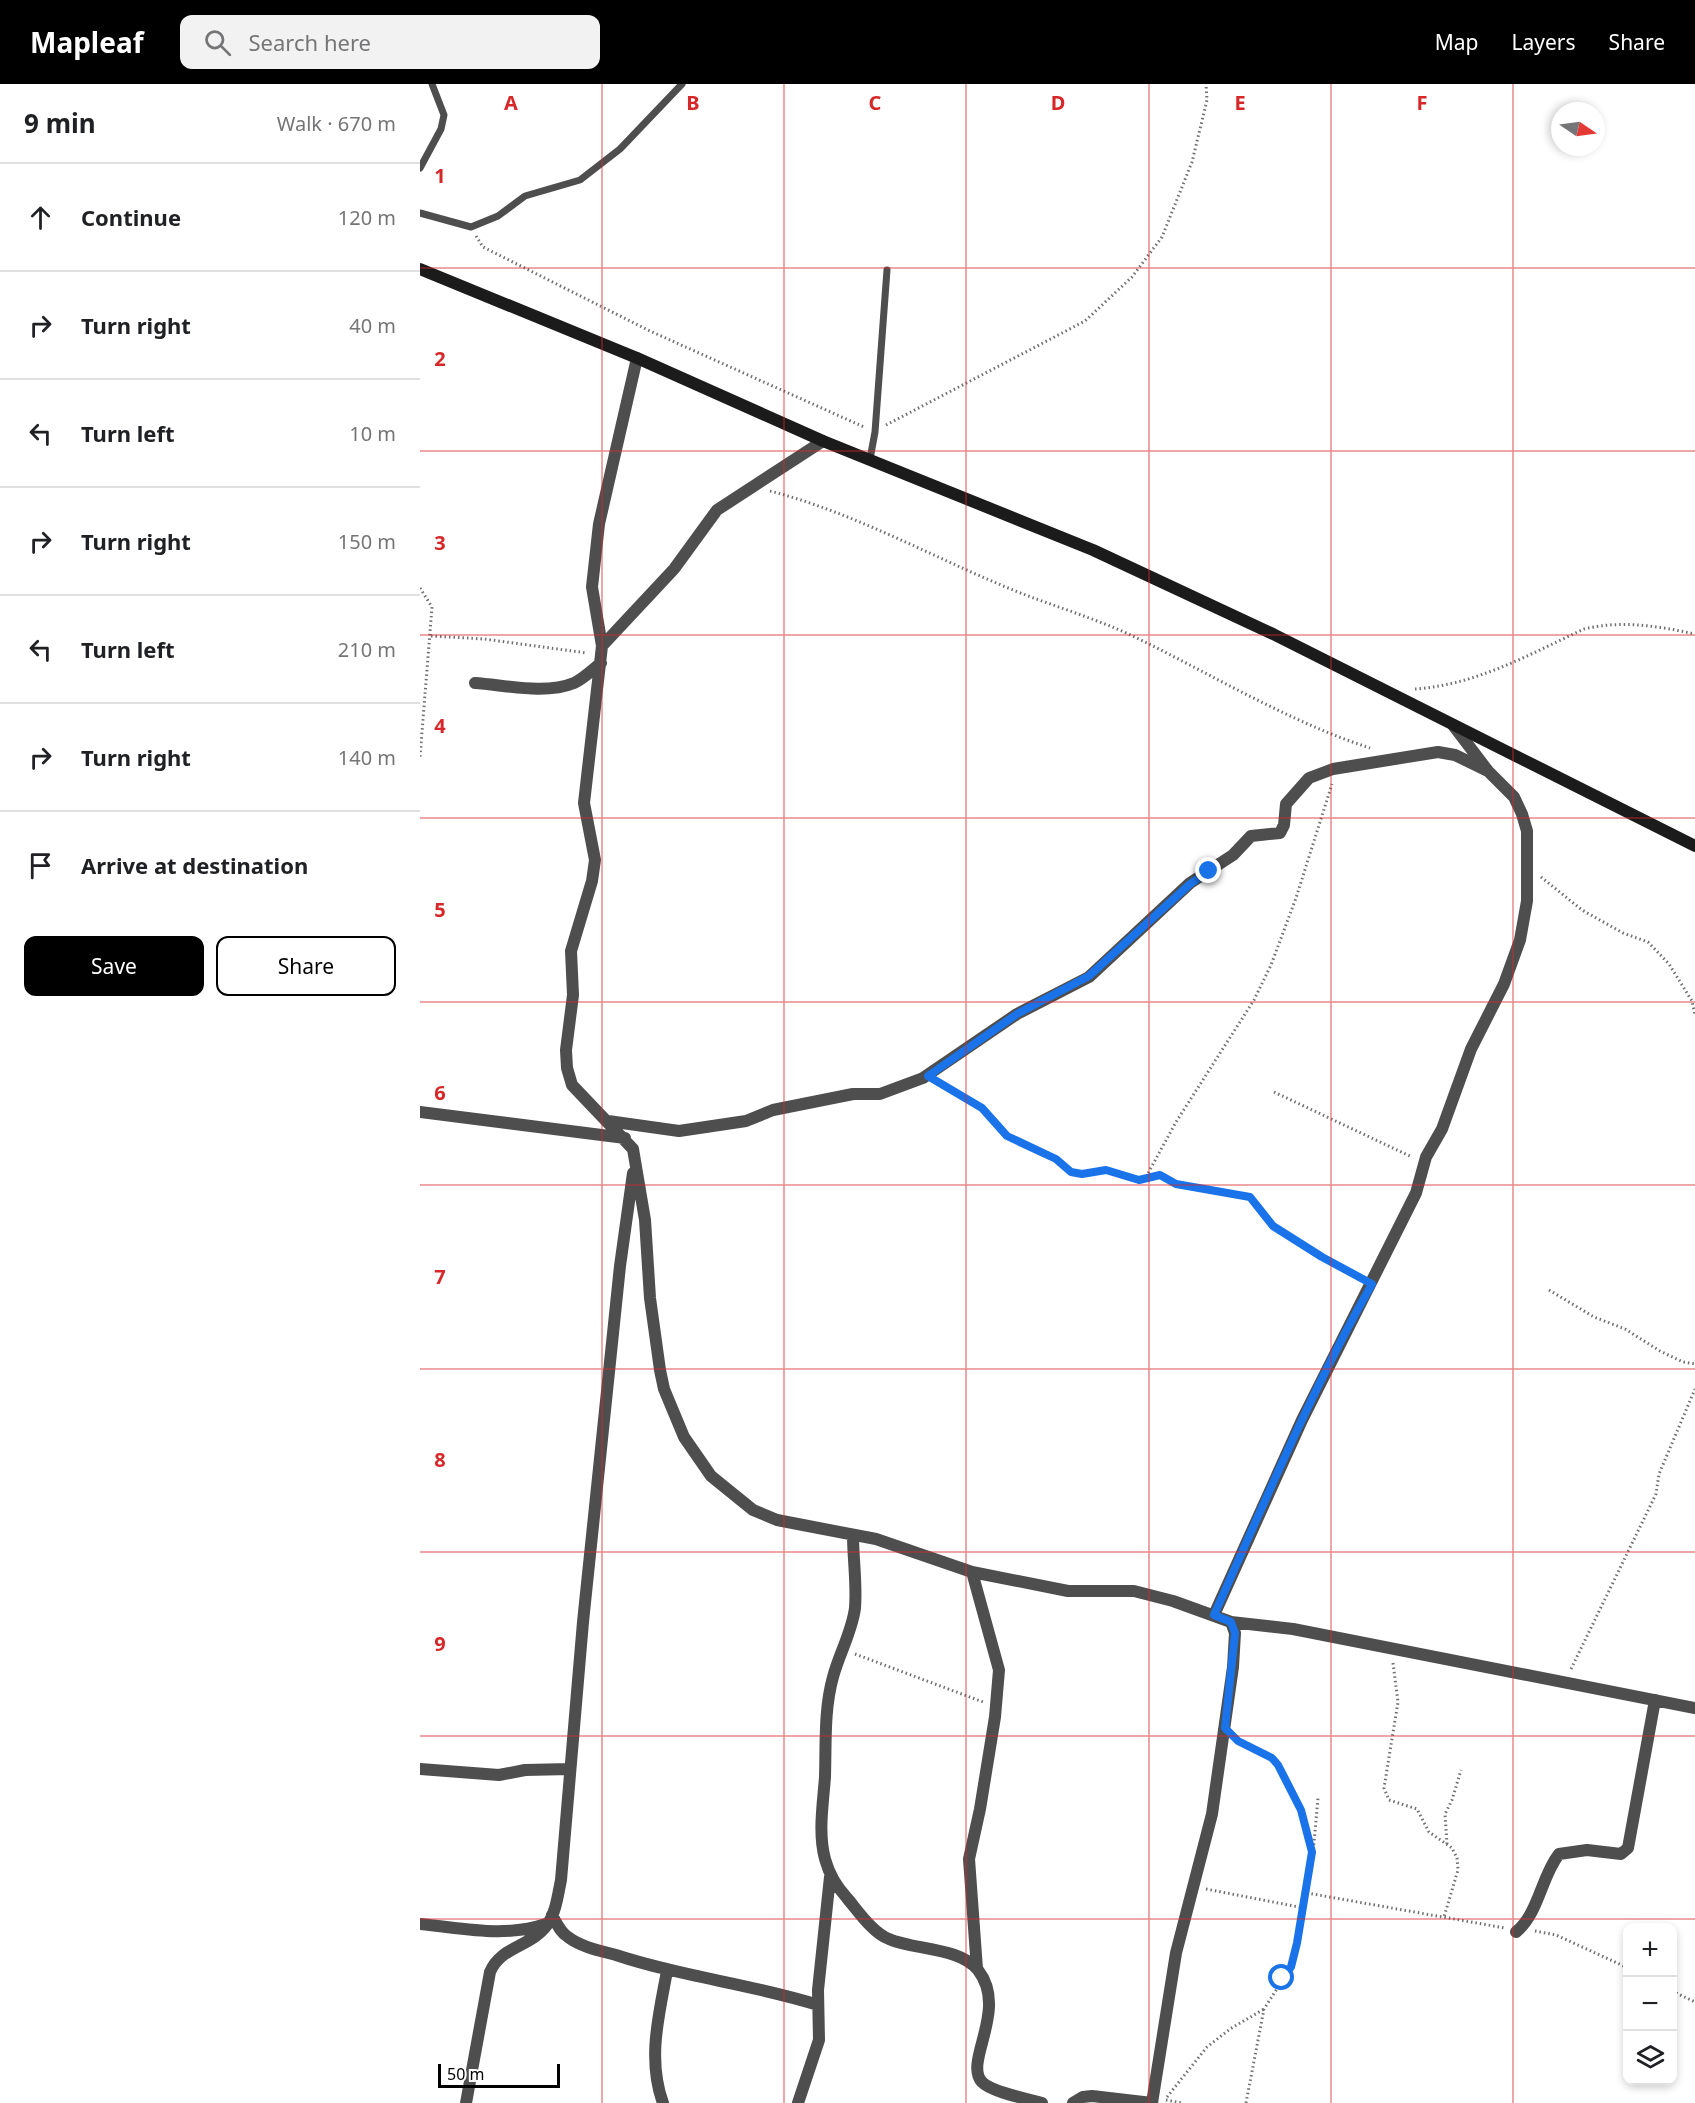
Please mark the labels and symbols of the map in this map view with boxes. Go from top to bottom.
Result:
text: A [504,89,518,116]
text: B [686,89,700,116]
text: C [869,89,882,116]
text: D [1051,89,1065,116]
text: E [1234,89,1246,116]
text: F [1417,89,1427,116]
north arrow [1551,102,1605,156]
text: 1 [434,162,446,189]
text: 2 [434,345,446,372]
text: 3 [434,529,446,556]
text: 4 [434,712,446,739]
route end [1195,857,1221,883]
text: 5 [434,896,446,923]
text: 6 [434,1079,446,1106]
text: 7 [434,1263,446,1290]
text: 8 [434,1446,446,1473]
text: 9 [434,1630,446,1657]
route start [1268,1964,1294,1990]
scale bar [438,2061,560,2088]

